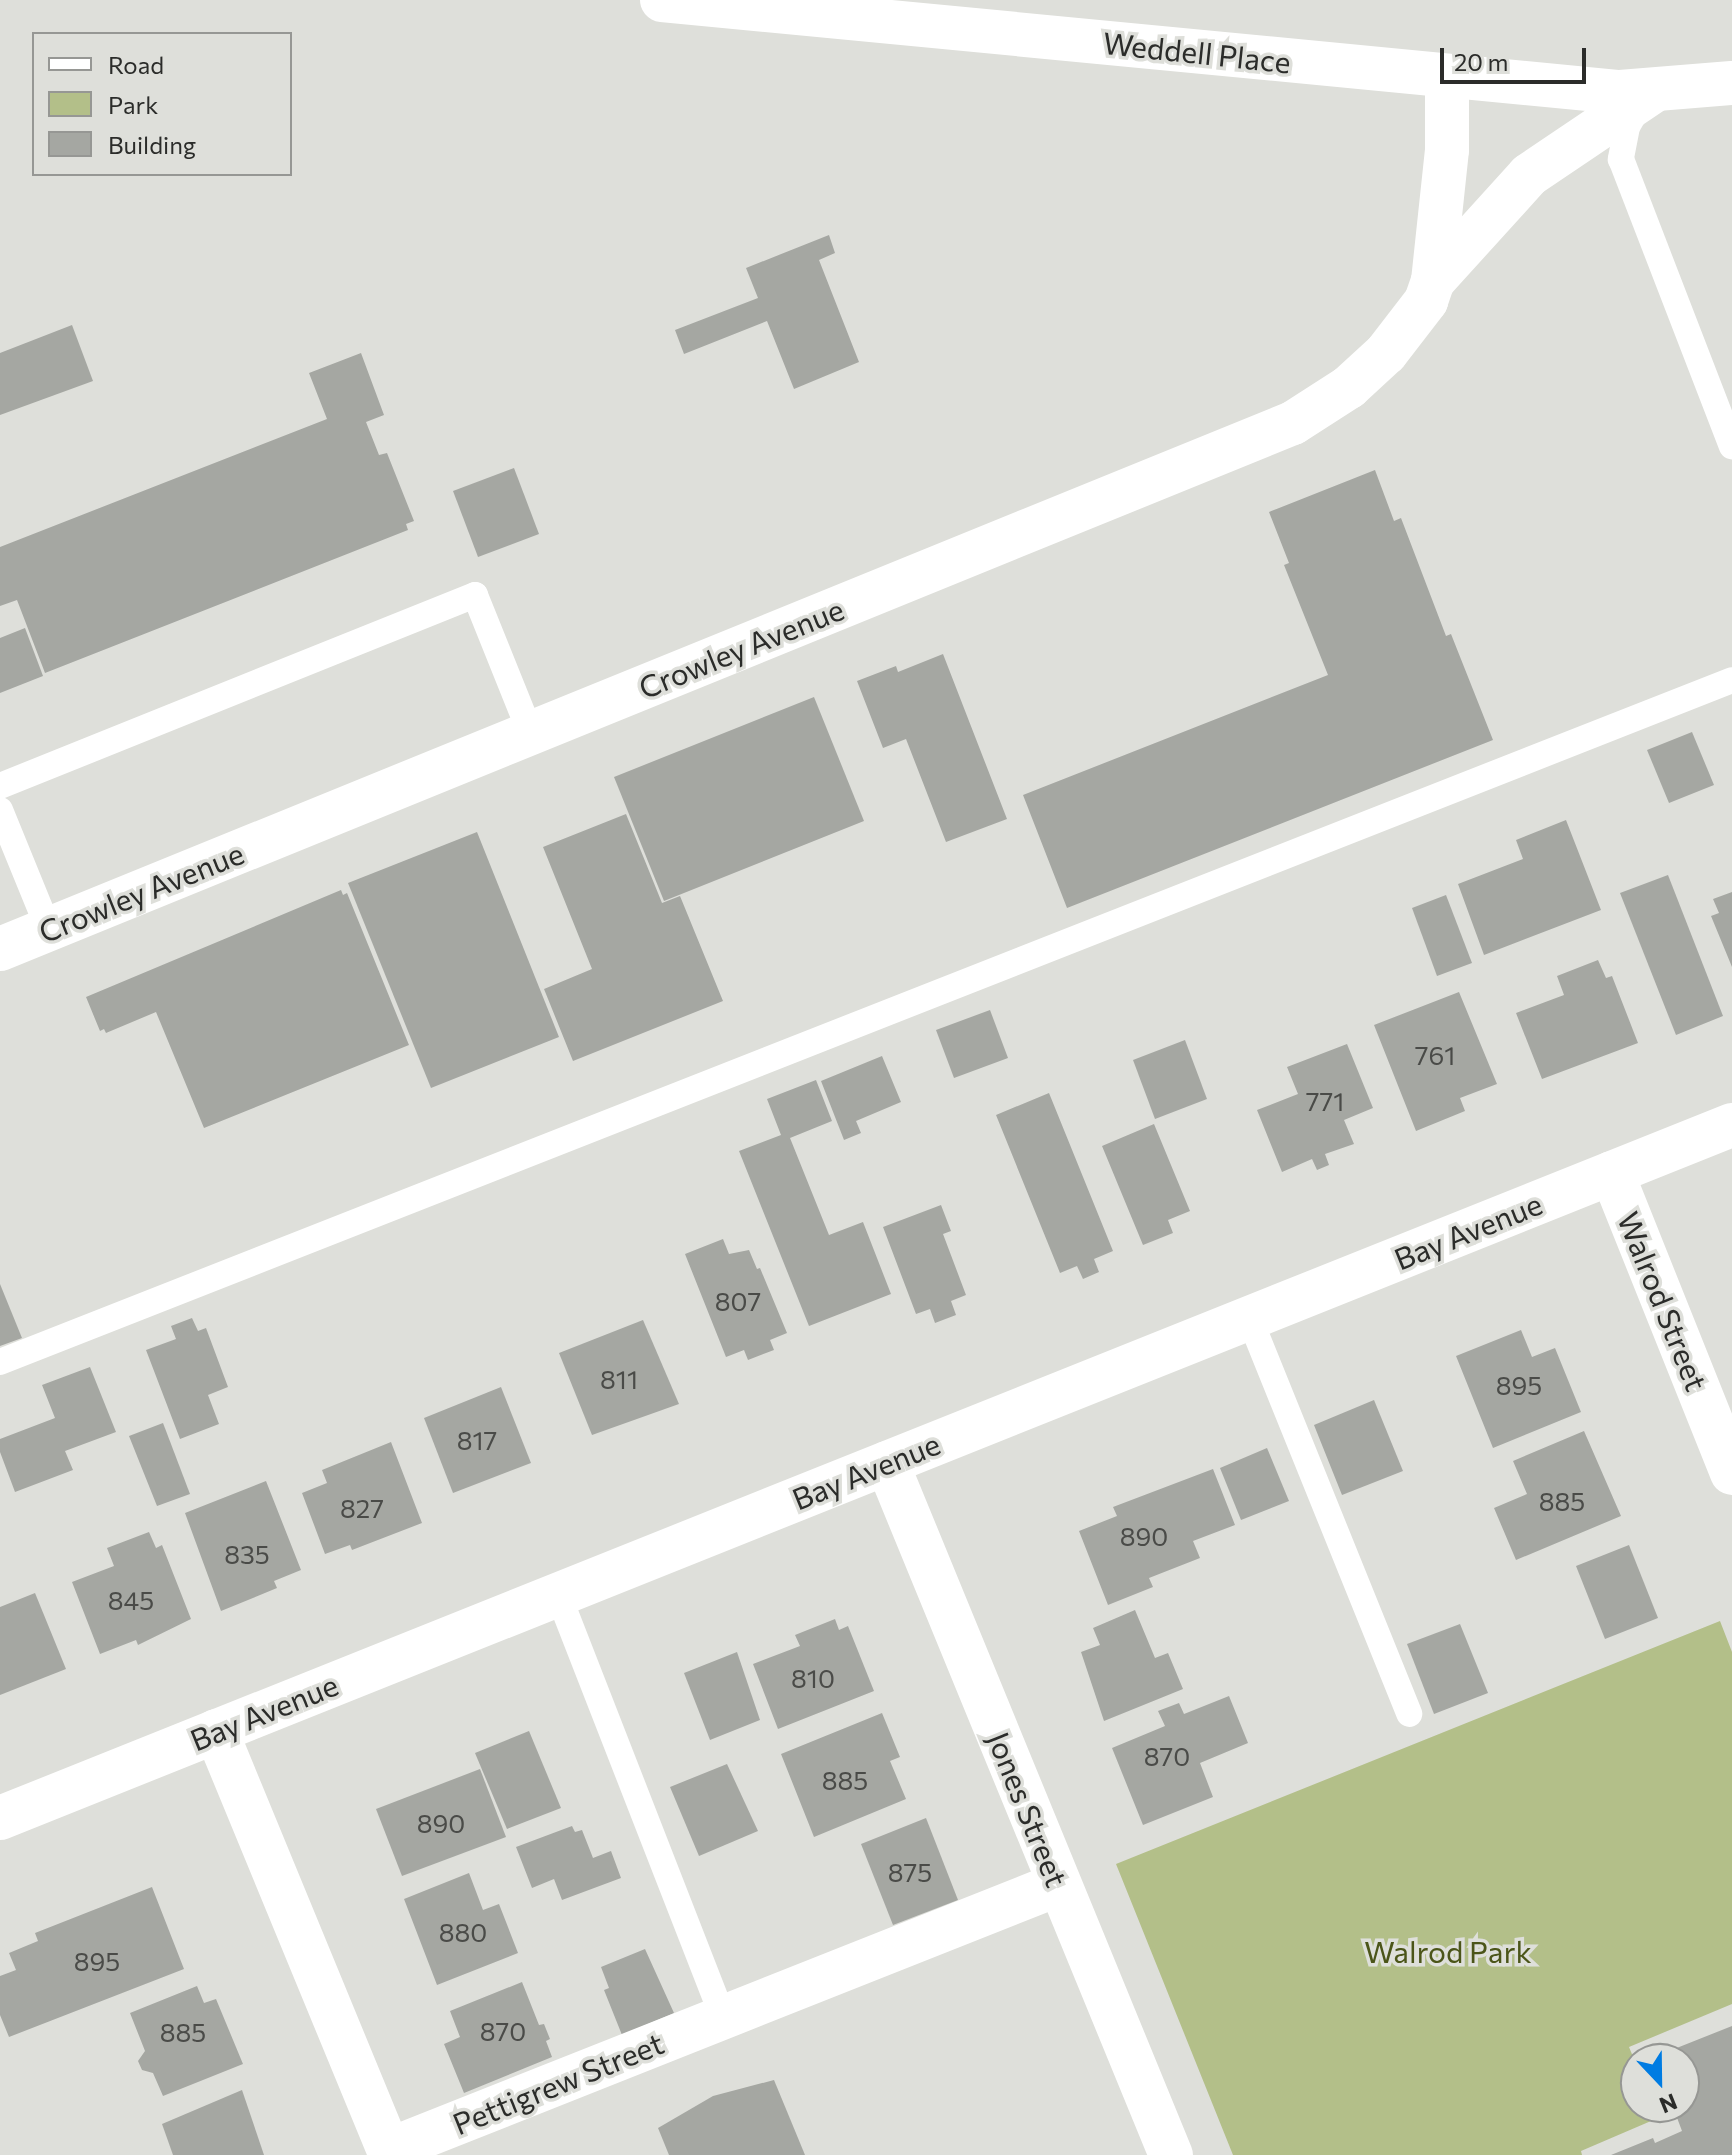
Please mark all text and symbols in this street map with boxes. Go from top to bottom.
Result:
street label: Weddell Place [1101,24,1293,80]
legend [32,32,292,176]
scale bar [1444,32,1590,82]
text: 20 m [1454,47,1508,76]
text: Road [108,50,164,79]
text: Park [108,90,158,119]
text: Building [108,130,196,159]
street label: Crowley Avenue [633,591,849,705]
street label: Crowley Avenue [33,835,249,949]
house number: 761 [1415,1039,1455,1071]
house number: 771 [1306,1085,1344,1117]
street label: Bay Avenue [1389,1185,1547,1277]
street label: Walrod Street [1611,1206,1715,1396]
house number: 807 [715,1285,761,1317]
house number: 811 [600,1363,638,1395]
house number: 895 [1496,1369,1542,1401]
house number: 817 [457,1424,497,1456]
street label: Bay Avenue [787,1425,945,1517]
house number: 885 [1539,1485,1585,1517]
house number: 827 [340,1492,384,1524]
house number: 890 [1120,1520,1168,1552]
house number: 835 [224,1538,270,1570]
house number: 845 [108,1584,154,1616]
house number: 810 [791,1662,835,1694]
street label: Bay Avenue [185,1666,343,1758]
street label: Jones Street [981,1726,1075,1892]
house number: 870 [1144,1740,1190,1772]
house number: 885 [822,1764,868,1796]
house number: 890 [417,1807,465,1839]
house number: 875 [888,1856,932,1888]
house number: 880 [439,1916,487,1948]
park label: Walrod Park [1364,1933,1532,1969]
house number: 895 [74,1945,120,1977]
house number: 870 [480,2015,526,2047]
house number: 885 [160,2016,206,2048]
street label: Pettigrew Street [447,2024,669,2142]
north arrow [1620,2043,1700,2123]
text: N [1656,2088,1681,2119]

